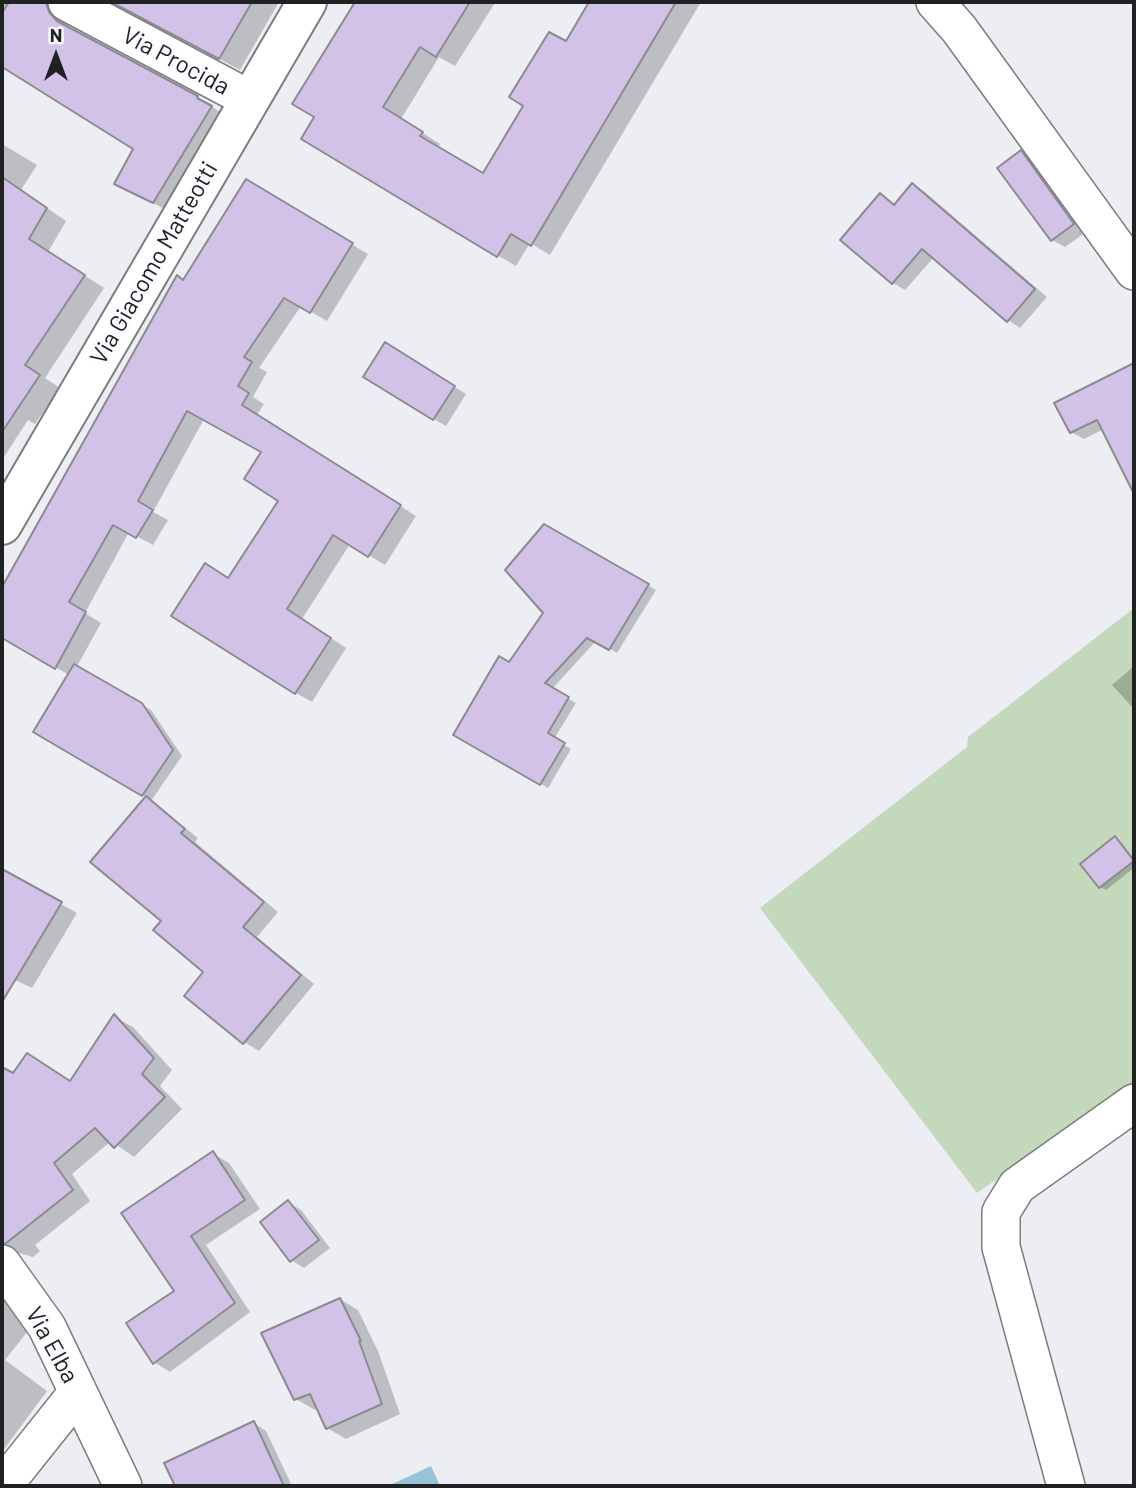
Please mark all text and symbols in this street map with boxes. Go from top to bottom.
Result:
north arrow [21,21,91,91]
street label: Via Procida [118,21,234,101]
text: N [50,23,62,46]
street label: Via Giacomo Matteotti [84,157,224,369]
street label: Via Elba [19,1302,85,1388]

